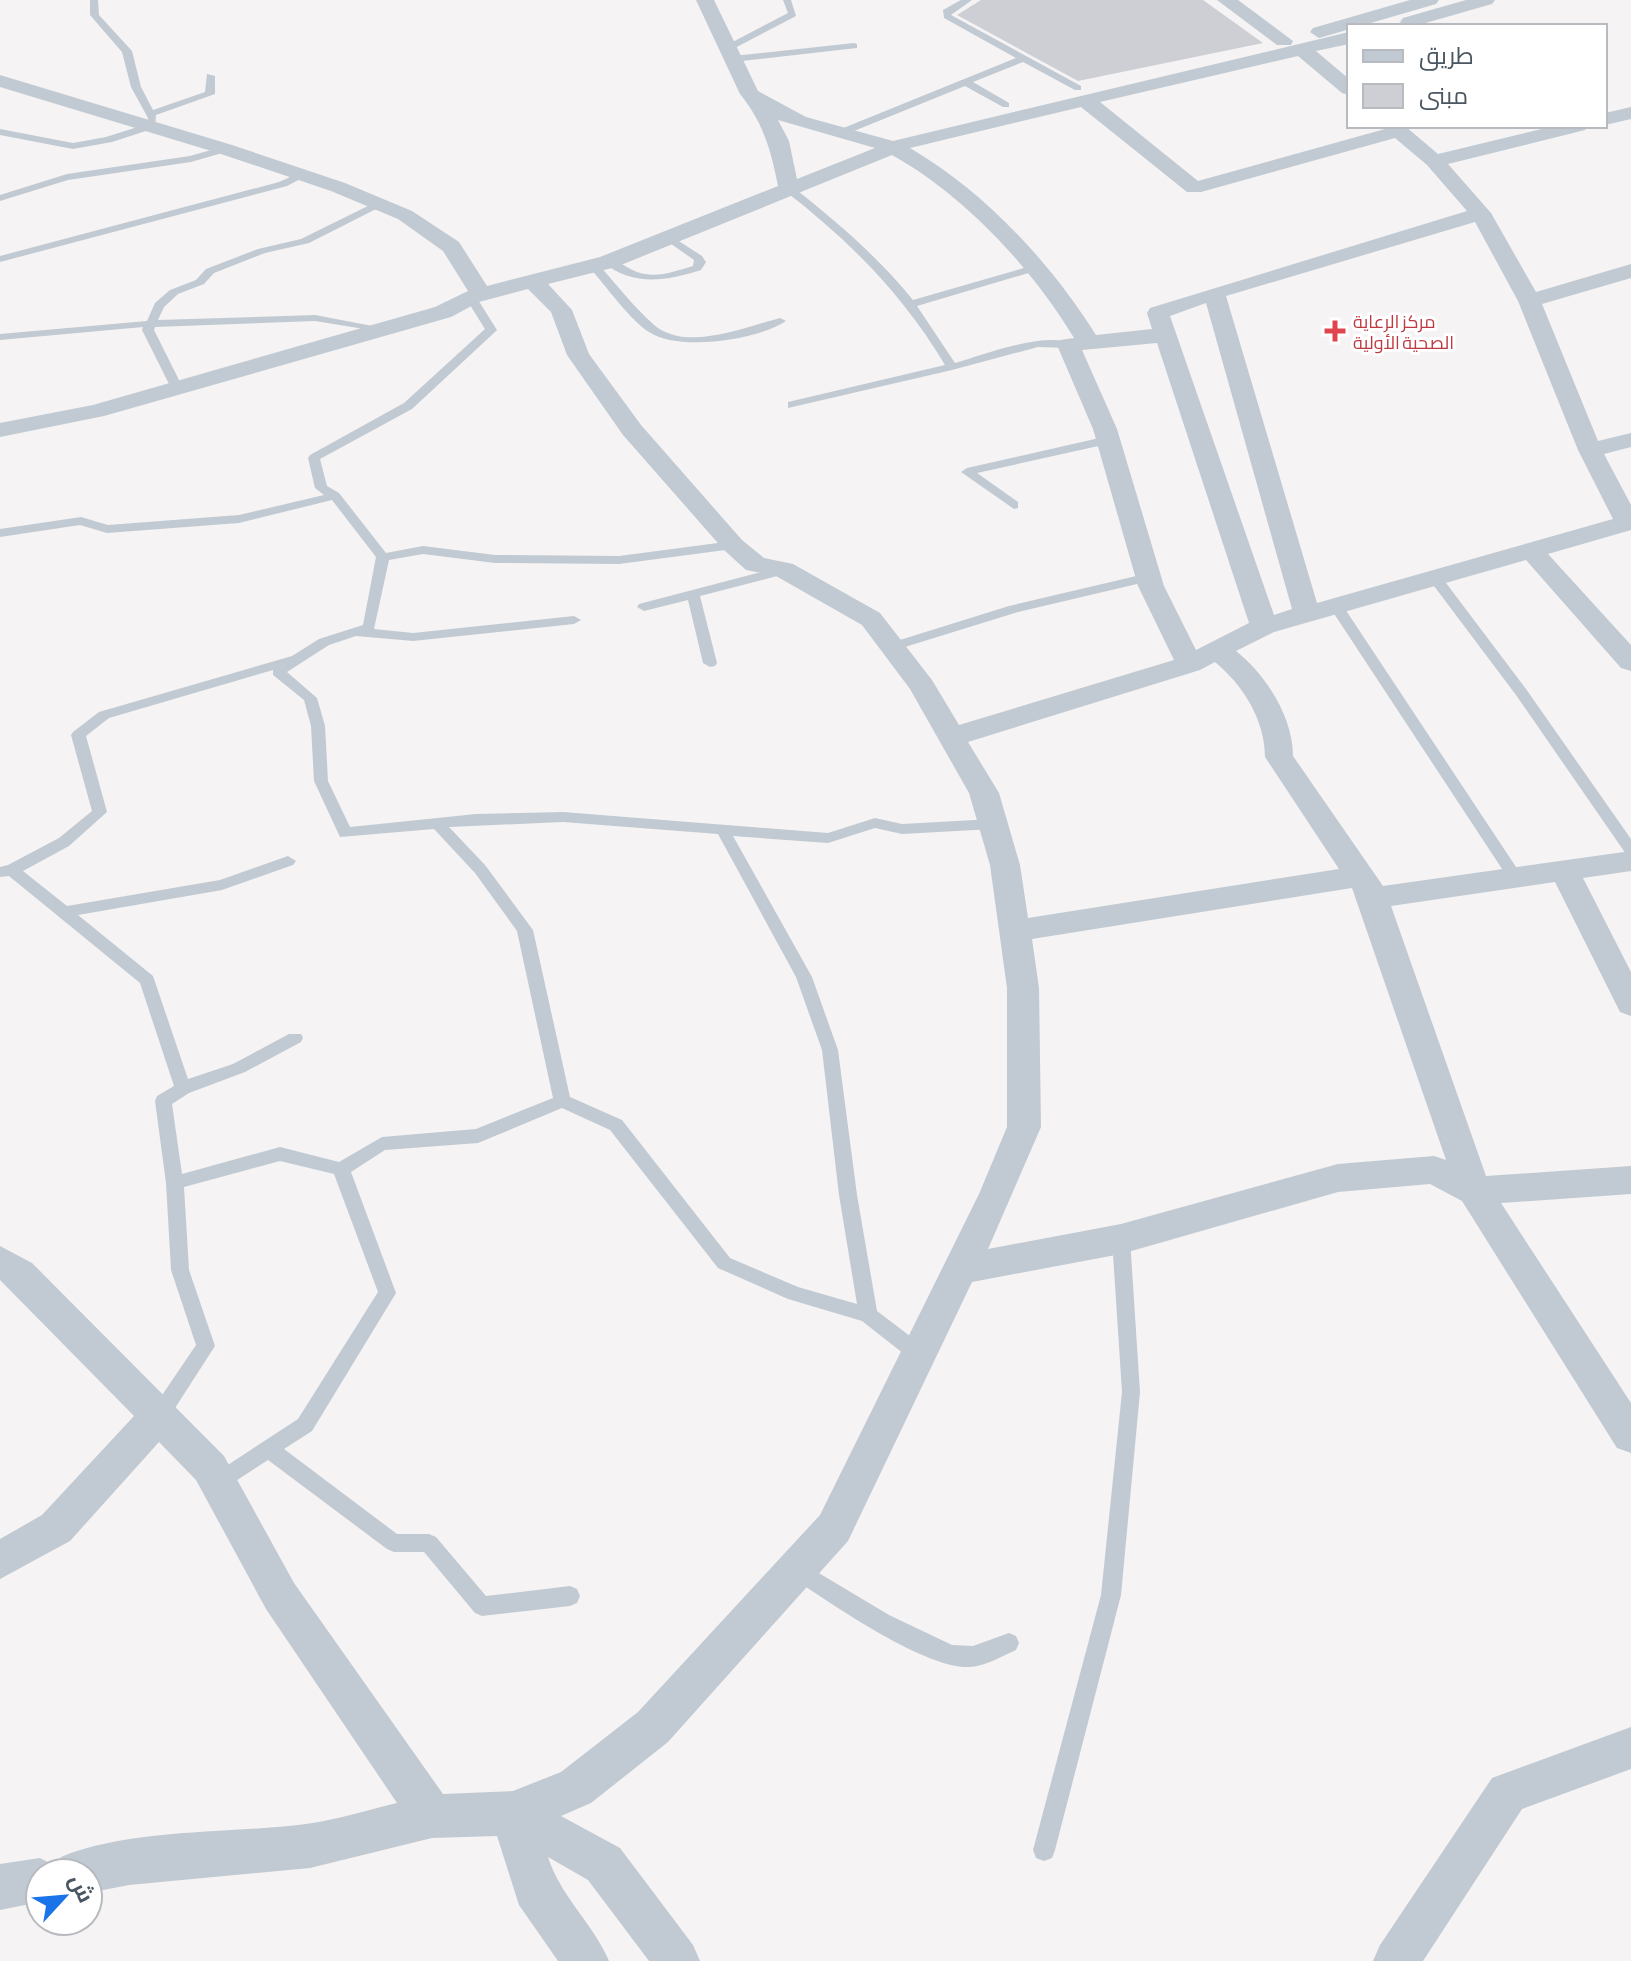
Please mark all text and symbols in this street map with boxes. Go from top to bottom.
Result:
legend [1347,24,1607,128]
text: طريق [1419,42,1474,71]
text: مبنى [1419,82,1468,110]
place label: مركز الرعاية الصحية الأولية [1353,311,1454,354]
marker: مركز الرعاية الصحية الأولية [1324,320,1346,342]
north arrow [24,1857,104,1937]
text: ش [63,1870,100,1907]

